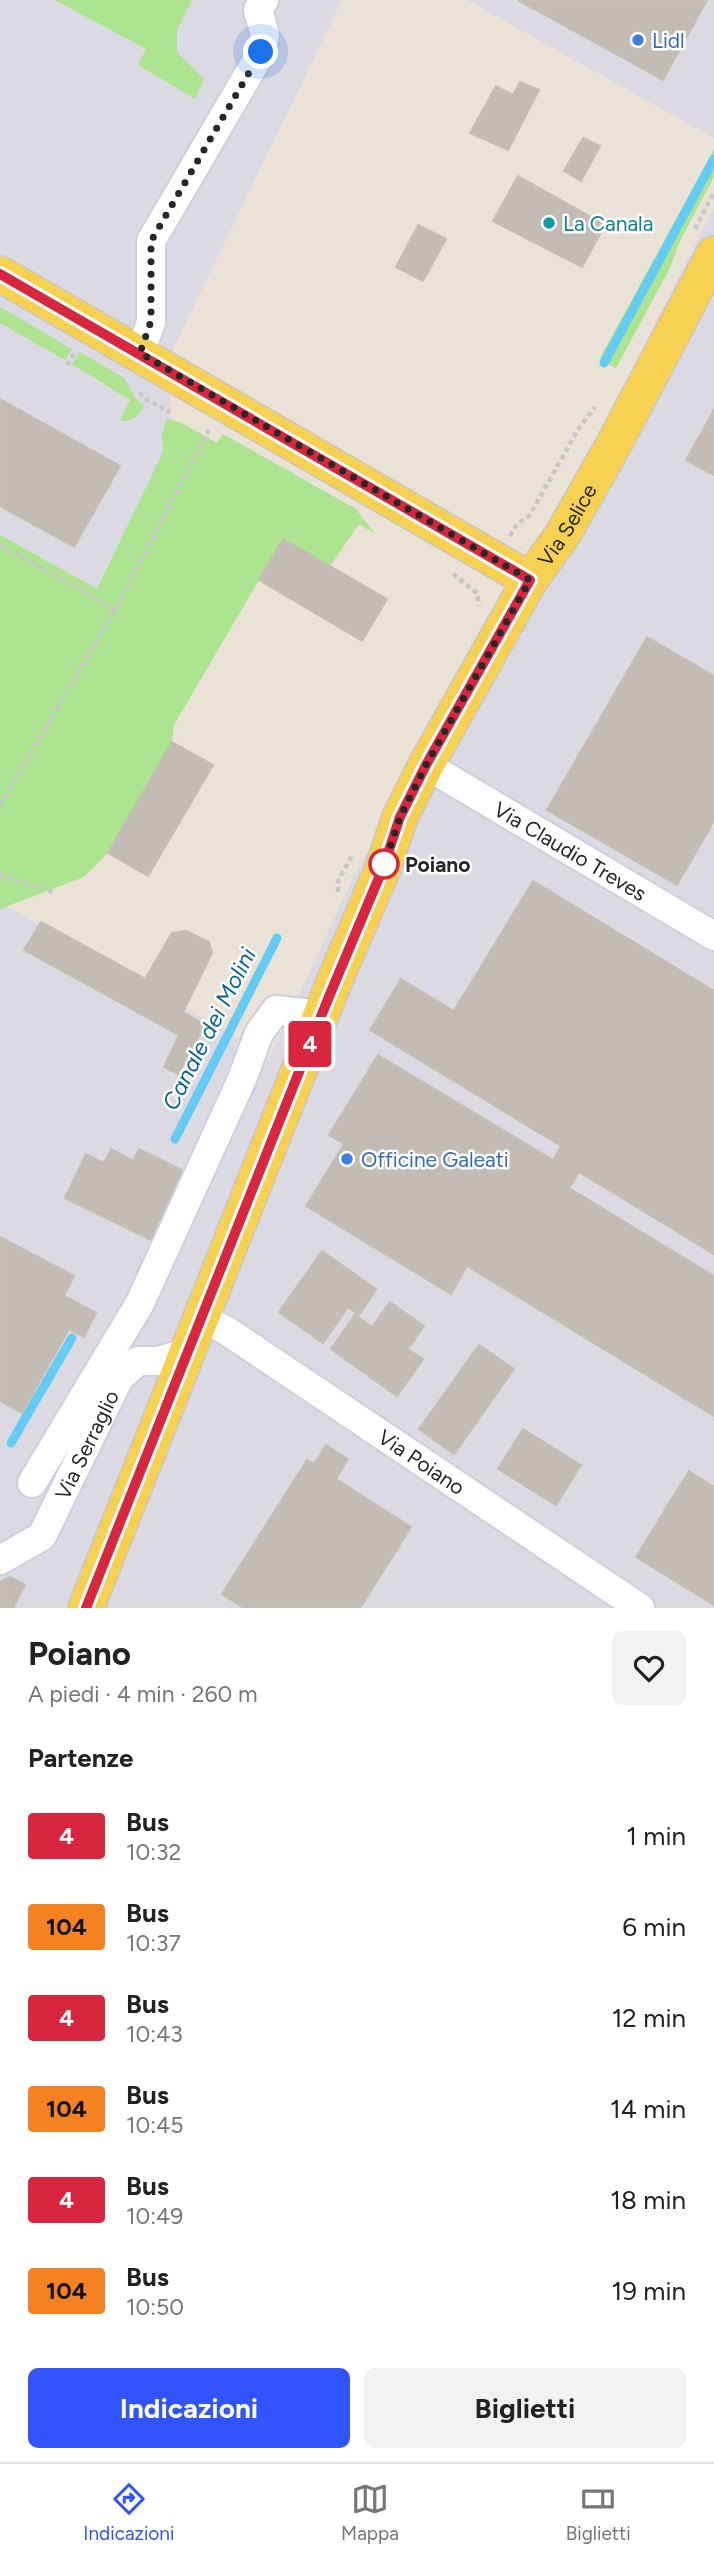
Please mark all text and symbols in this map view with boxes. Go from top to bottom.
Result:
place label: Lidl [652,28,685,53]
marker: Lidl [630,32,646,48]
your location [243,34,278,69]
place label: La Canala [563,211,653,236]
marker: La Canala [541,215,557,231]
street label: Via Selice [532,479,601,571]
street label: Via Claudio Treves [490,796,651,906]
marker: Poiano [369,849,399,879]
place label: Poiano [405,852,470,877]
water label: Canale dei Molini [156,943,262,1115]
line badge: 4 [287,1021,333,1067]
text: 4 [302,1029,318,1058]
place label: Officine Galeati [361,1147,509,1172]
marker: Officine Galeati [339,1151,355,1167]
street label: Via Serraglio [49,1386,124,1503]
street label: Via Poiano [374,1424,470,1500]
button: heart [612,1631,686,1705]
text: Poiano [28,1634,131,1673]
text: A piedi · 4 min · 260 m [28,1680,258,1708]
text: Partenze [28,1742,133,1774]
text: Bus [126,1806,169,1838]
text: 1 min [626,1820,686,1852]
text: 4 [59,1821,74,1850]
text: 10:32 [126,1838,181,1866]
text: Bus [126,1897,169,1929]
text: 6 min [622,1911,686,1943]
text: 104 [46,1912,87,1941]
text: 10:37 [126,1929,181,1957]
text: Bus [126,1988,169,2020]
text: 12 min [612,2002,686,2034]
text: 4 [59,2003,74,2032]
text: 10:43 [126,2020,183,2048]
text: Bus [126,2079,169,2111]
text: 14 min [610,2093,686,2125]
text: 104 [46,2094,87,2123]
text: 10:45 [126,2111,184,2139]
text: Bus [126,2170,169,2202]
text: 18 min [610,2184,686,2216]
text: 4 [59,2185,74,2214]
text: 10:49 [126,2202,183,2230]
text: Bus [126,2261,169,2293]
text: 19 min [611,2275,686,2307]
text: 104 [46,2276,87,2305]
text: 10:50 [126,2293,184,2321]
button: Indicazioni [28,2368,350,2448]
button: Biglietti [364,2368,686,2448]
tab: Indicazioni [83,2480,174,2545]
tab: Mappa [341,2480,399,2545]
tab: Biglietti [566,2480,631,2545]

